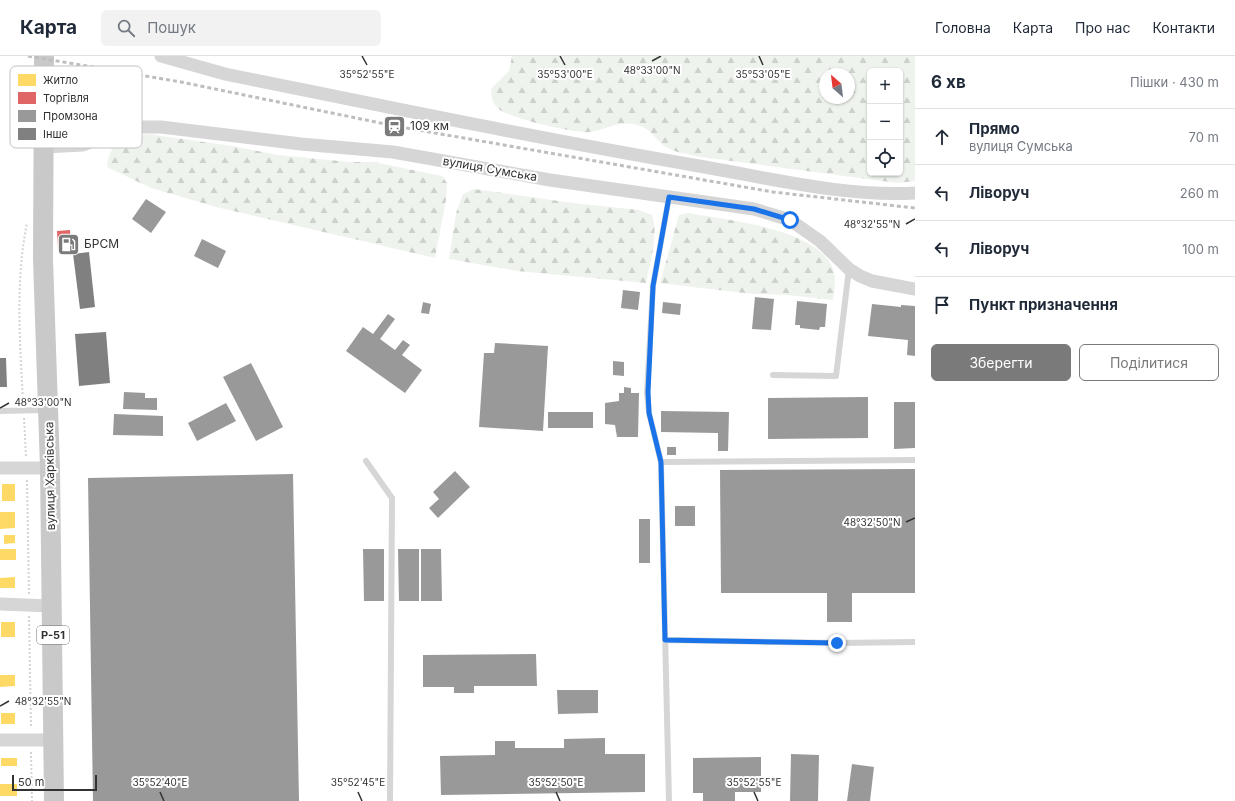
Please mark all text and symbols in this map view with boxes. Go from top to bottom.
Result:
search box [101,10,381,46]
text: Карта [20,16,77,39]
icon: search [115,17,137,39]
text: Пошук [147,18,196,37]
text: Головна [935,19,991,36]
text: Карта [1013,19,1053,36]
text: Про нас [1075,19,1130,36]
text: Контакти [1152,19,1215,36]
text: 48°33'00"N [623,64,681,76]
legend [10,66,142,148]
text: 35°52'55"E [340,68,394,80]
text: 35°53'00"E [537,68,593,80]
text: 35°53'05"E [735,68,791,80]
north arrow [819,68,855,104]
map controls [867,68,903,176]
button: + [867,68,903,104]
text: 6 хв [931,72,966,92]
text: Житло [43,73,79,87]
text: Пішки · 430 m [1130,74,1219,90]
text: Торгівля [43,91,89,105]
button: − [867,104,903,140]
text: Промзона [43,109,98,123]
station icon: 109 км [382,113,408,139]
place label: 109 км [410,118,449,133]
text: Прямо [969,119,1020,138]
icon: ahead [931,126,953,148]
text: Інше [43,127,68,141]
text: 70 m [1189,129,1219,145]
text: вулиця Сумська [969,138,1073,154]
button: locate [867,140,903,176]
street label: вулиця Сумська [442,153,539,184]
icon: left [931,182,953,204]
text: Ліворуч [969,183,1029,202]
text: 260 m [1180,185,1219,201]
route start [781,211,799,229]
text: 48°32'55"N [844,218,900,230]
fuel station icon: БРСМ [55,231,81,257]
place label: БРСМ [84,236,119,251]
icon: left [931,238,953,260]
text: Ліворуч [969,239,1029,258]
text: 100 m [1182,241,1219,257]
icon: arrive [931,294,953,316]
text: Пункт призначення [969,295,1118,314]
button: Зберегти [931,344,1071,381]
button: Поділитися [1079,344,1219,381]
text: 48°33'00"N [14,396,72,408]
street label: вулиця Харківська [41,422,58,531]
text: 48°32'50"N [844,516,900,528]
road number: Р-51 [37,626,69,644]
route end [828,634,846,652]
text: 48°32'55"N [15,695,71,707]
scale bar [12,773,97,792]
text: 50 m [18,775,44,789]
text: 35°52'40"E [133,776,187,788]
text: 35°52'45"E [331,776,385,788]
text: 35°52'50"E [528,776,584,788]
text: 35°52'55"E [727,776,781,788]

